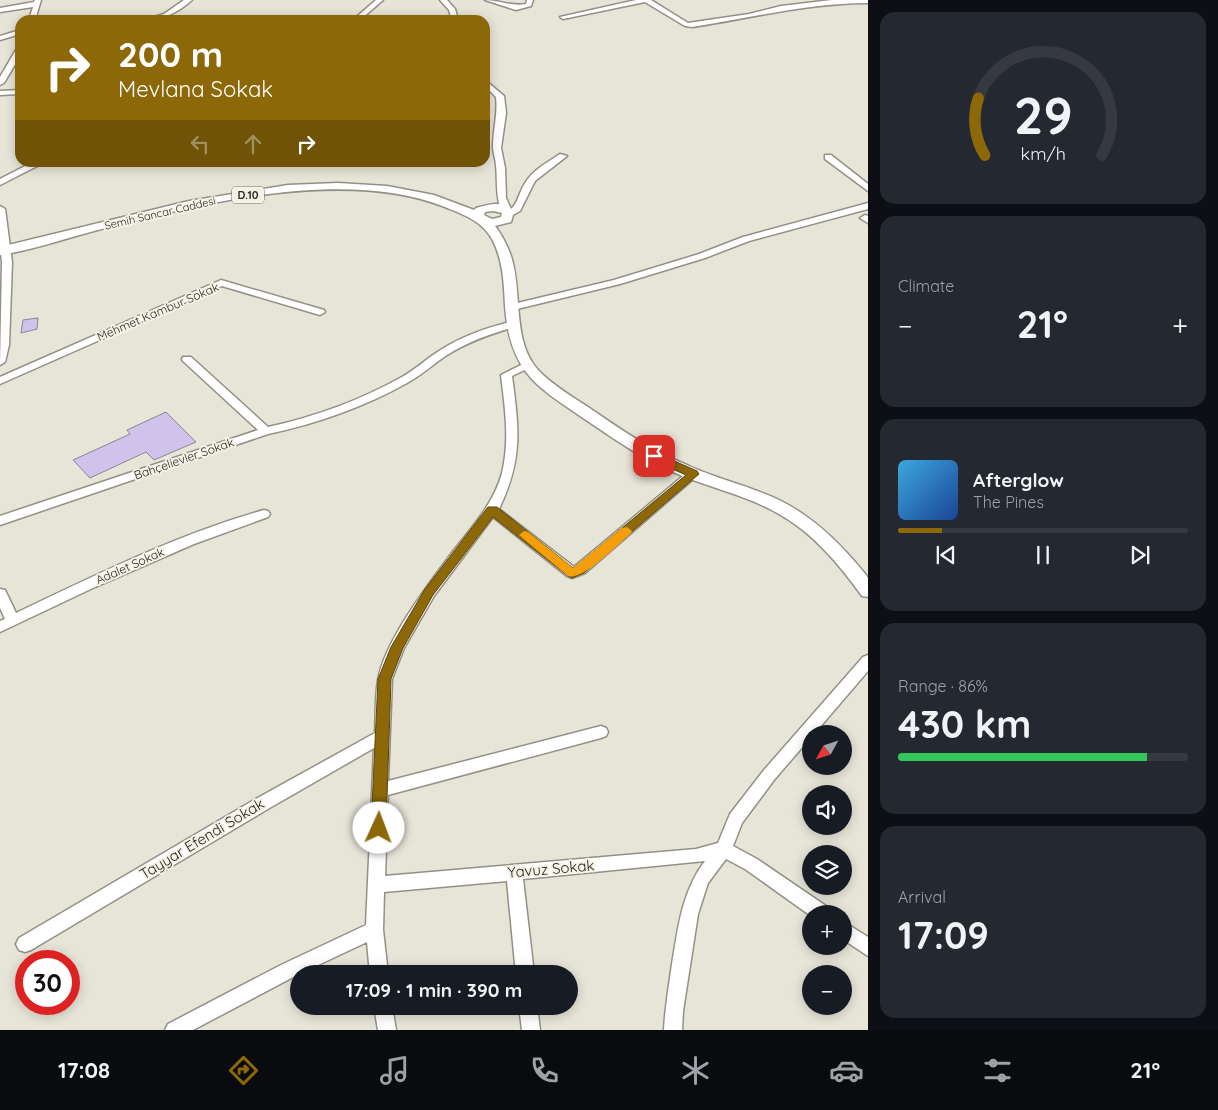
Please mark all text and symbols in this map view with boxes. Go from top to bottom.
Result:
text: 200 m [118,32,223,76]
icon: right [35,35,100,100]
text: Mevlana Sokak [118,75,273,103]
text: 29 [1013,82,1073,147]
icon: left [186,130,214,158]
icon: ahead [239,130,267,158]
icon: right [292,130,320,158]
text: km/h [1020,142,1066,164]
road number: D.10 [232,186,264,204]
street label: Semih Sancar Caddesi [103,193,217,233]
text: Climate [898,276,954,296]
street label: Mehmet Kambur Sokak [95,279,221,344]
text: 21° [1017,300,1068,348]
text: − [898,308,913,343]
text: + [1172,308,1188,343]
street label: Bahçelievler Sokak [132,434,236,483]
pin [633,435,675,477]
icon: arrive [640,442,668,470]
text: Afterglow [973,468,1064,492]
text: The Pines [973,492,1044,512]
icon: previous [932,541,960,569]
icon: pause [1029,541,1057,569]
icon: next [1126,541,1154,569]
street label: Adalet Sokak [93,544,166,587]
text: Range · 86% [898,676,988,696]
text: 430 km [898,700,1031,748]
north arrow [802,725,852,775]
map controls [802,725,852,1015]
button: sound [802,785,852,835]
street label: Tayyar Efendi Sokak [136,794,268,883]
position arrow [352,801,404,853]
button: layers [802,845,852,895]
street label: Yavuz Sokak [507,855,595,882]
text: Arrival [898,887,946,907]
button: + [802,905,852,955]
text: 17:09 [898,911,989,959]
speed limit sign: 30 [15,950,80,1015]
button: − [802,965,852,1015]
text: 17:09 · 1 min · 390 m [346,978,522,1002]
icon: directions [226,1053,261,1088]
icon: music [377,1053,412,1088]
icon: phone [527,1053,562,1088]
icon: climate [678,1053,713,1088]
icon: car [829,1053,864,1088]
icon: filters [980,1053,1015,1088]
text: 17:08 [58,1056,110,1084]
text: 21° [1130,1056,1160,1084]

